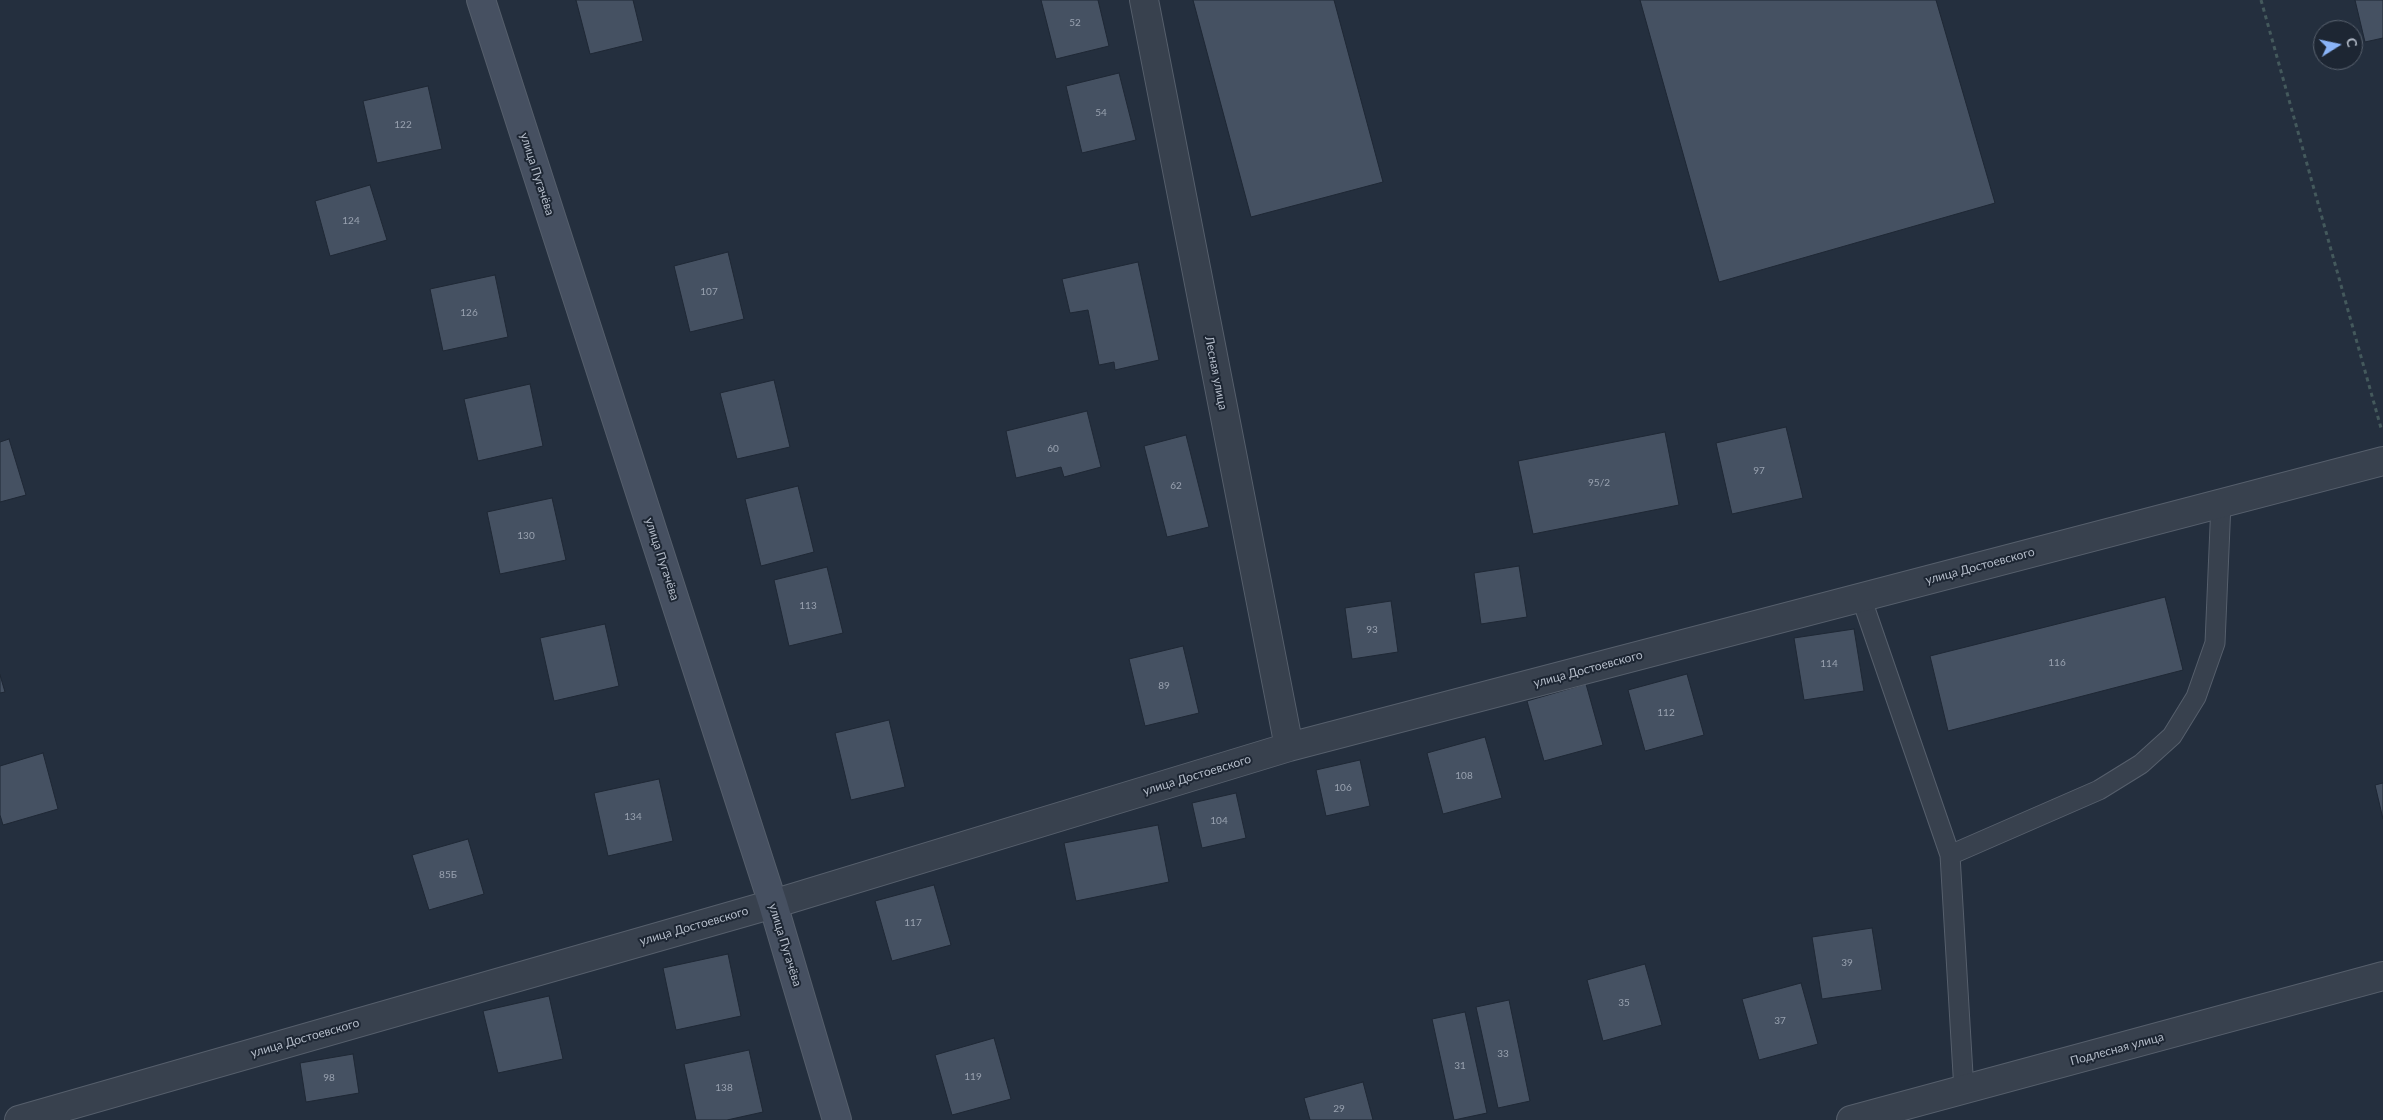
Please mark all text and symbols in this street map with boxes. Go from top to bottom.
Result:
house number: 52 [1069,17,1081,29]
north arrow [2313,20,2363,70]
text: С [2343,36,2361,49]
house number: 54 [1095,107,1107,119]
house number: 122 [394,119,412,131]
street label: улица Пугачёва [517,131,557,217]
house number: 124 [342,215,360,227]
house number: 107 [700,286,718,298]
house number: 126 [460,307,478,319]
street label: Лесная улица [1202,335,1230,411]
house number: 60 [1047,443,1059,455]
house number: 97 [1753,465,1765,477]
house number: 95/2 [1588,477,1610,489]
house number: 62 [1170,480,1182,492]
street label: улица Пугачёва [642,516,682,602]
house number: 130 [517,530,535,542]
street label: улица Достоевского [1924,545,2036,587]
house number: 113 [799,600,817,612]
house number: 93 [1366,624,1378,636]
street label: улица Достоевского [1532,648,1644,690]
house number: 116 [2048,657,2066,669]
house number: 114 [1820,658,1838,670]
house number: 89 [1158,680,1170,692]
house number: 112 [1657,707,1675,719]
street label: улица Достоевского [1141,752,1253,798]
house number: 108 [1455,770,1473,782]
house number: 106 [1334,782,1352,794]
house number: 134 [624,811,642,823]
house number: 104 [1210,815,1228,827]
house number: 85Б [439,869,457,881]
street label: улица Пугачёва [766,902,804,988]
street label: улица Достоевского [638,904,750,948]
house number: 117 [904,917,922,929]
house number: 39 [1841,957,1853,969]
house number: 35 [1618,997,1630,1009]
house number: 37 [1774,1015,1786,1027]
street label: улица Достоевского [249,1016,361,1060]
street label: Подлесная улица [2069,1030,2165,1068]
house number: 33 [1497,1048,1509,1060]
house number: 31 [1454,1060,1466,1072]
house number: 119 [964,1071,982,1083]
house number: 98 [323,1072,335,1084]
house number: 138 [715,1082,733,1094]
house number: 29 [1333,1103,1345,1115]

